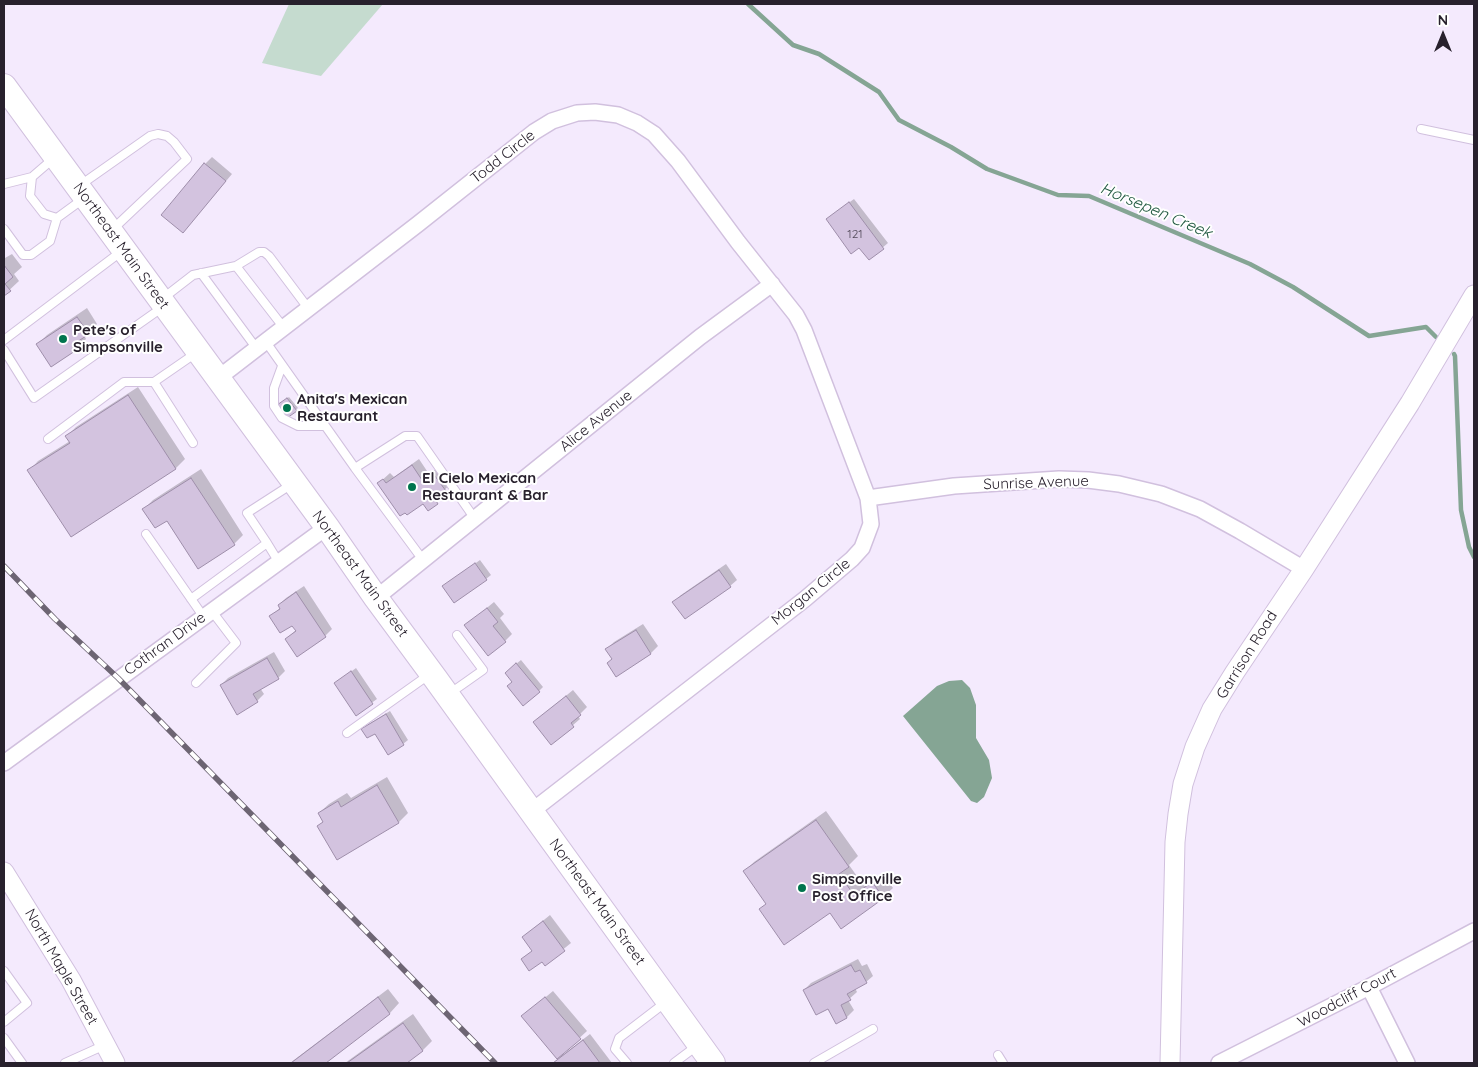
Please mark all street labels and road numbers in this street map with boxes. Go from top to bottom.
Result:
street label: Todd Circle [467,126,539,188]
street label: Northeast Main Street [69,179,173,313]
street label: Alice Avenue [556,386,636,456]
street label: Sunrise Avenue [983,472,1089,494]
street label: Northeast Main Street [308,507,412,641]
street label: Morgan Circle [768,555,854,629]
street label: Garrison Road [1213,608,1281,702]
street label: Cothran Drive [121,609,209,679]
street label: Northeast Main Street [545,835,649,969]
street label: North Maple Street [20,906,102,1028]
street label: Woodcliff Court [1295,964,1399,1032]

